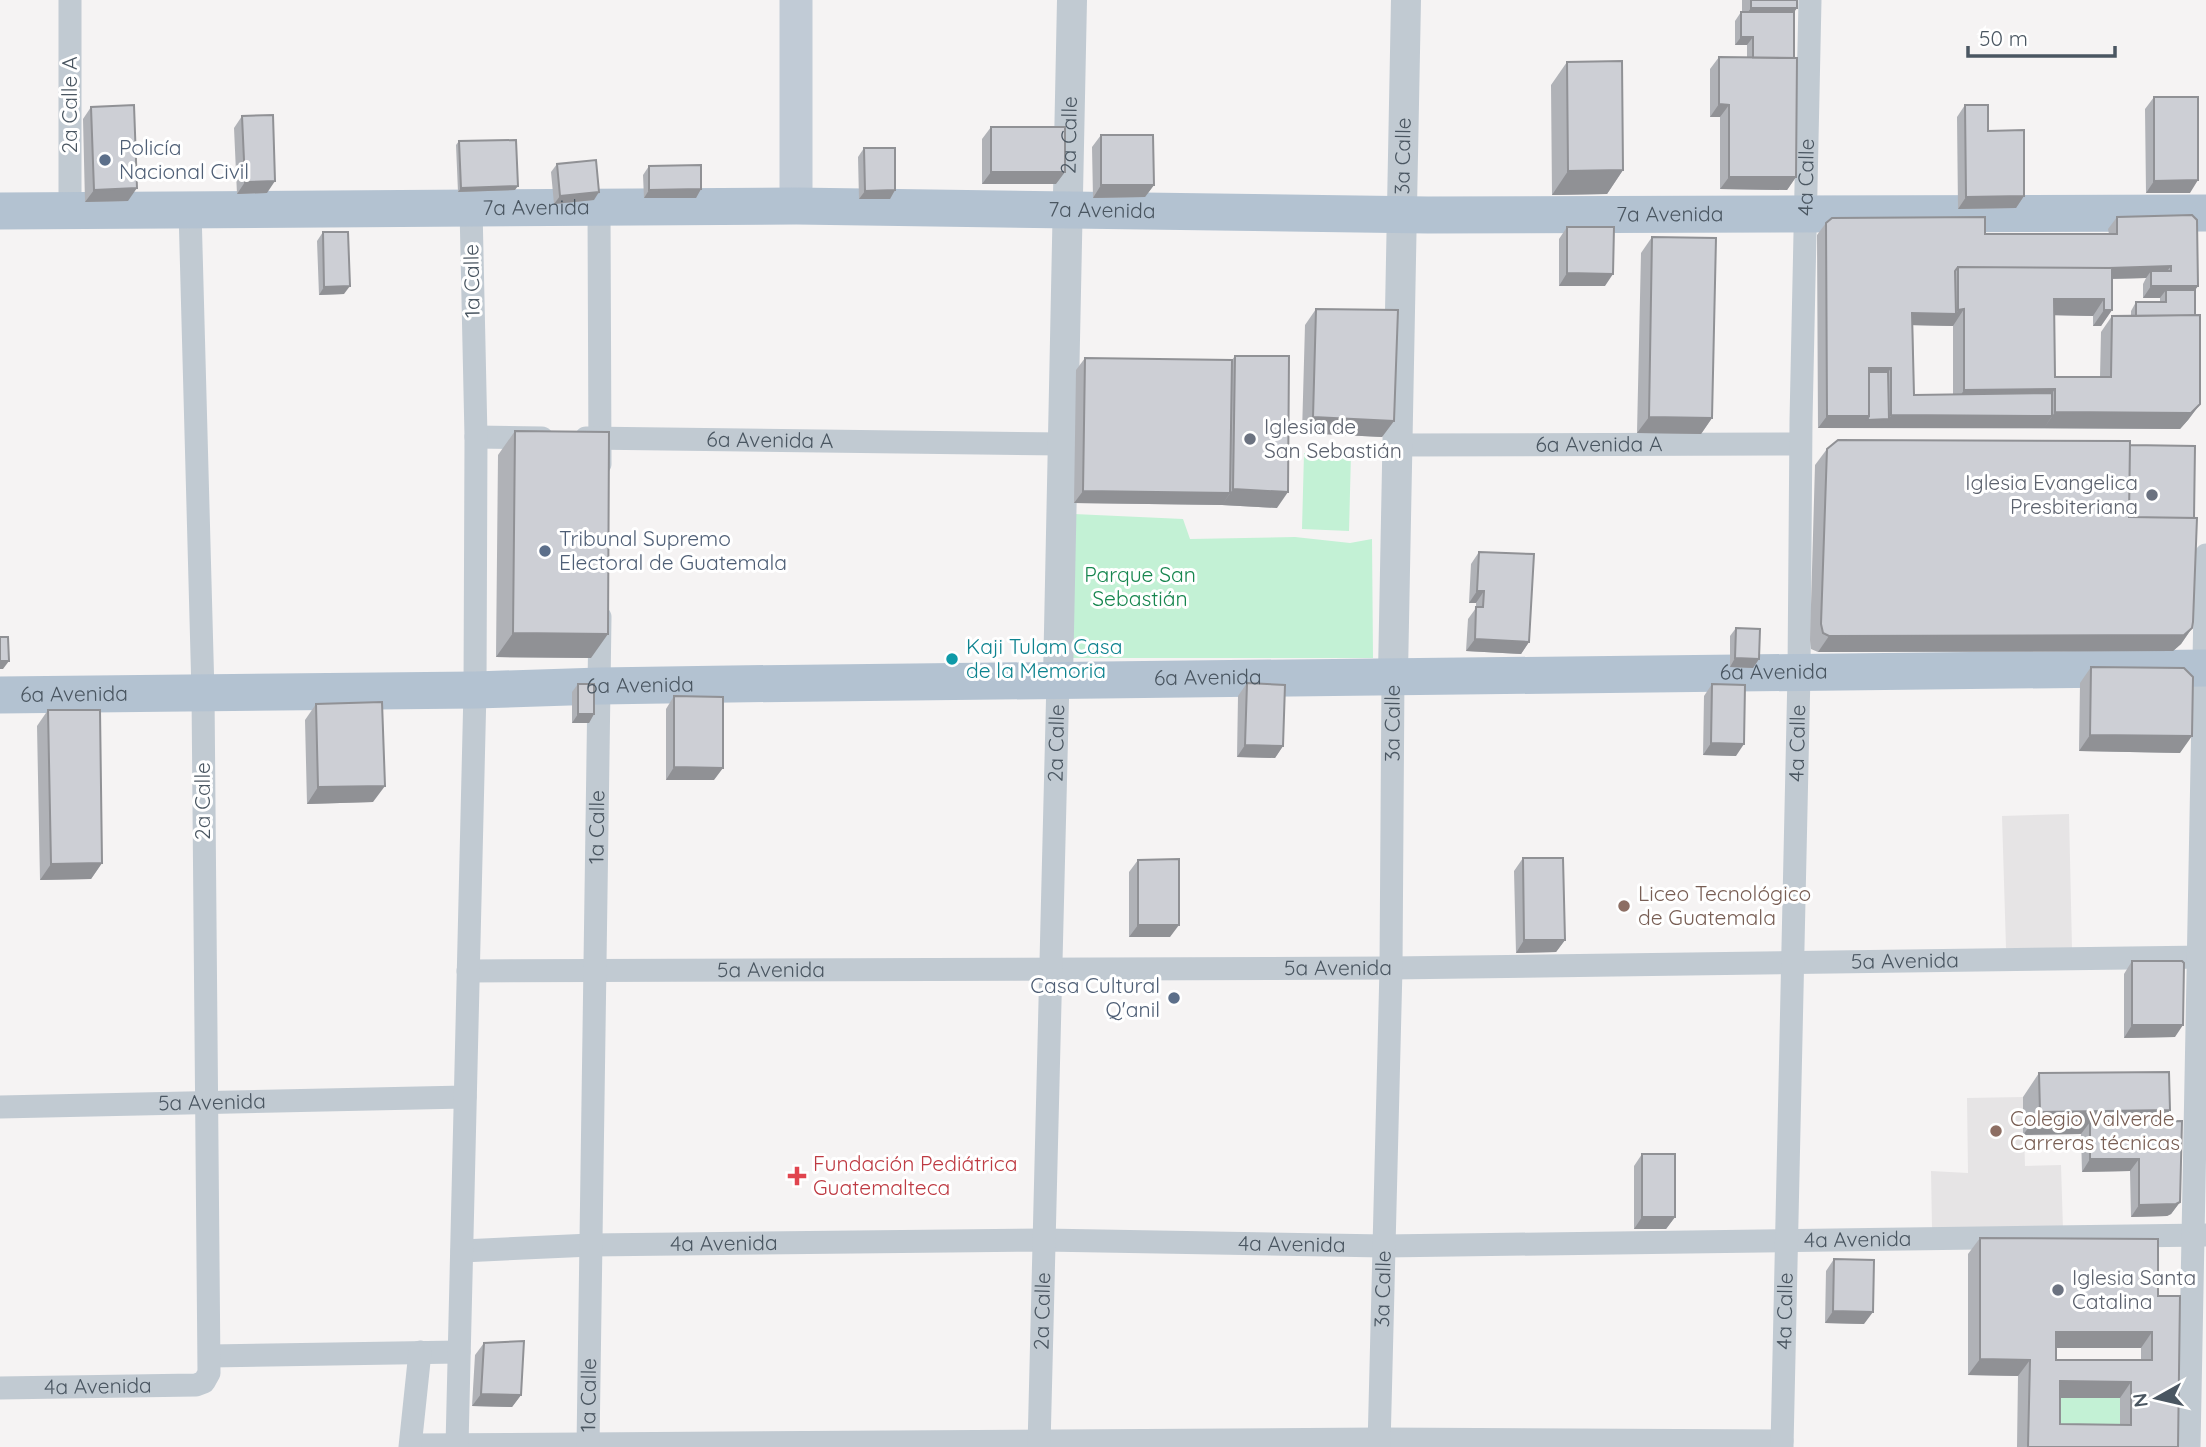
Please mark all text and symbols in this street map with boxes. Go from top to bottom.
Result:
scale bar [1968,14,2115,58]
text: 50 m [1979,25,2028,51]
street label: 2a Calle A [56,56,82,154]
street label: 2a Calle [1054,96,1082,174]
street label: 3a Calle [1388,117,1416,195]
place label: Policía Nacional Civil [119,134,249,184]
street label: 4a Calle [1791,138,1819,216]
marker: Policía Nacional Civil [97,152,113,168]
street label: 7a Avenida [482,193,590,220]
street label: 7a Avenida [1048,196,1156,223]
street label: 7a Avenida [1616,200,1724,227]
street label: 1a Calle [457,244,485,318]
place label: Iglesia de San Sebastián [1264,413,1402,463]
street label: 6a Avenida A [706,426,834,453]
street label: 6a Avenida A [1535,430,1663,457]
marker: Iglesia de San Sebastián [1242,431,1258,447]
place label: Iglesia Evangelica Presbiteriana [1965,469,2138,519]
marker: Iglesia Evangelica Presbiteriana [2144,487,2160,503]
place label: Tribunal Supremo Electoral de Guatemala [559,525,787,575]
marker: Tribunal Supremo Electoral de Guatemala [537,543,553,559]
park label: Parque San Sebastián [1084,561,1196,611]
place label: Kaji Tulam Casa de la Memoria [966,633,1123,683]
marker: Kaji Tulam Casa de la Memoria [944,651,960,667]
street label: 6a Avenida [1720,657,1828,684]
street label: 6a Avenida [1154,663,1262,690]
street label: 6a Avenida [586,670,694,698]
street label: 6a Avenida [20,680,128,707]
street label: 3a Calle [1378,684,1405,762]
street label: 2a Calle [1041,704,1069,782]
street label: 4a Calle [1783,704,1810,782]
street label: 2a Calle [189,762,215,840]
street label: 1a Calle [582,790,609,864]
place label: Liceo Tecnológico de Guatemala [1638,880,1811,930]
marker: Liceo Tecnológico de Guatemala [1616,898,1632,914]
street label: 5a Avenida [1851,946,1959,974]
street label: 5a Avenida [1284,954,1392,980]
street label: 5a Avenida [717,956,825,982]
place label: Casa Cultural Q'anil [1030,972,1160,1022]
marker: Casa Cultural Q'anil [1166,990,1182,1006]
street label: 5a Avenida [158,1087,266,1116]
place label: Colegio Valverde Carreras técnicas [2010,1105,2180,1155]
marker: Colegio Valverde Carreras técnicas [1988,1123,2004,1139]
place label: Fundación Pediátrica Guatemalteca [813,1150,1017,1200]
marker: Fundación Pediátrica Guatemalteca [787,1166,807,1186]
street label: 4a Avenida [1804,1225,1912,1252]
street label: 4a Avenida [670,1229,778,1256]
street label: 4a Avenida [1238,1229,1346,1257]
street label: 3a Calle [1368,1250,1396,1328]
place label: Iglesia Santa Catalina [2072,1264,2196,1314]
street label: 2a Calle [1027,1272,1055,1350]
street label: 4a Calle [1770,1272,1798,1350]
marker: Iglesia Santa Catalina [2050,1282,2066,1298]
street label: 1a Calle [574,1358,601,1432]
north arrow [2122,1363,2192,1433]
street label: 4a Avenida [44,1372,152,1399]
text: N [2127,1392,2153,1409]

